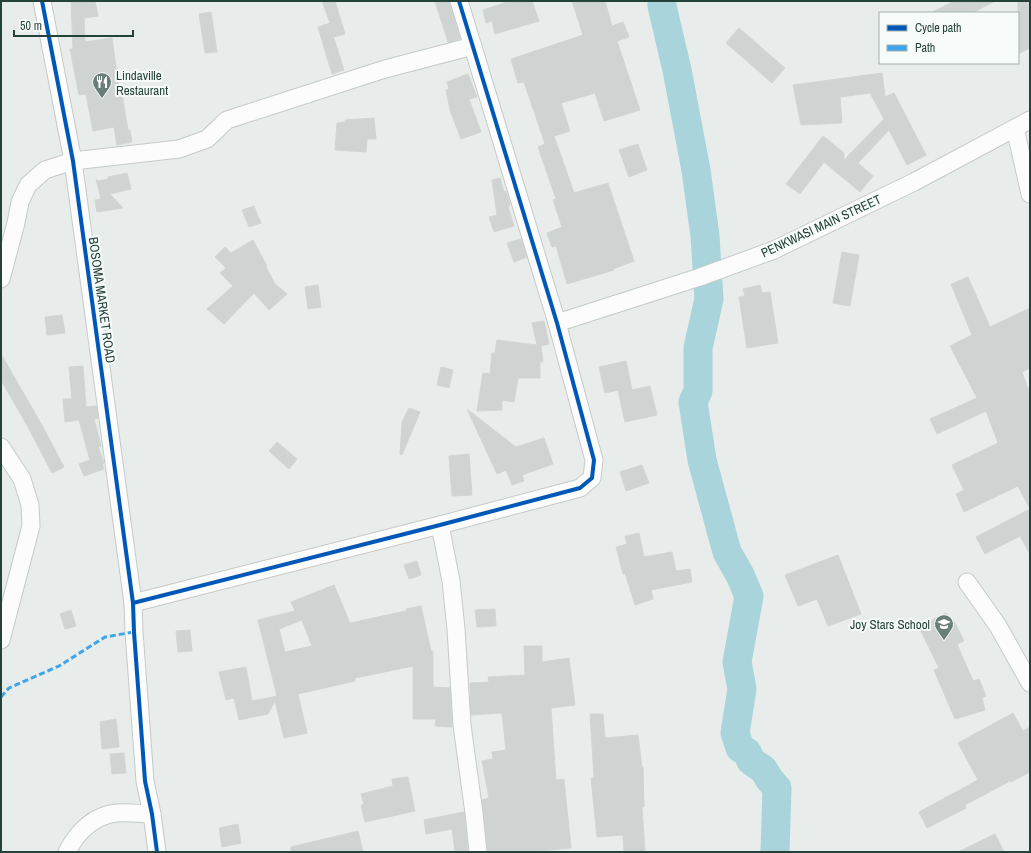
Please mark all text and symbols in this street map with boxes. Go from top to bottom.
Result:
scale bar [14,12,133,38]
legend [879,12,1019,64]
text: 50 m [20,18,42,34]
text: Cycle path [915,20,962,36]
text: Path [915,40,935,56]
place label: Lindaville Restaurant [116,67,168,99]
restaurant icon: Lindaville Restaurant [91,71,113,99]
street label: PENKWASI MAIN STREET [758,191,884,261]
street label: BOSOMA MARKET ROAD [85,236,119,364]
school or university icon: Joy Stars School [933,613,955,641]
place label: Joy Stars School [850,616,930,633]

